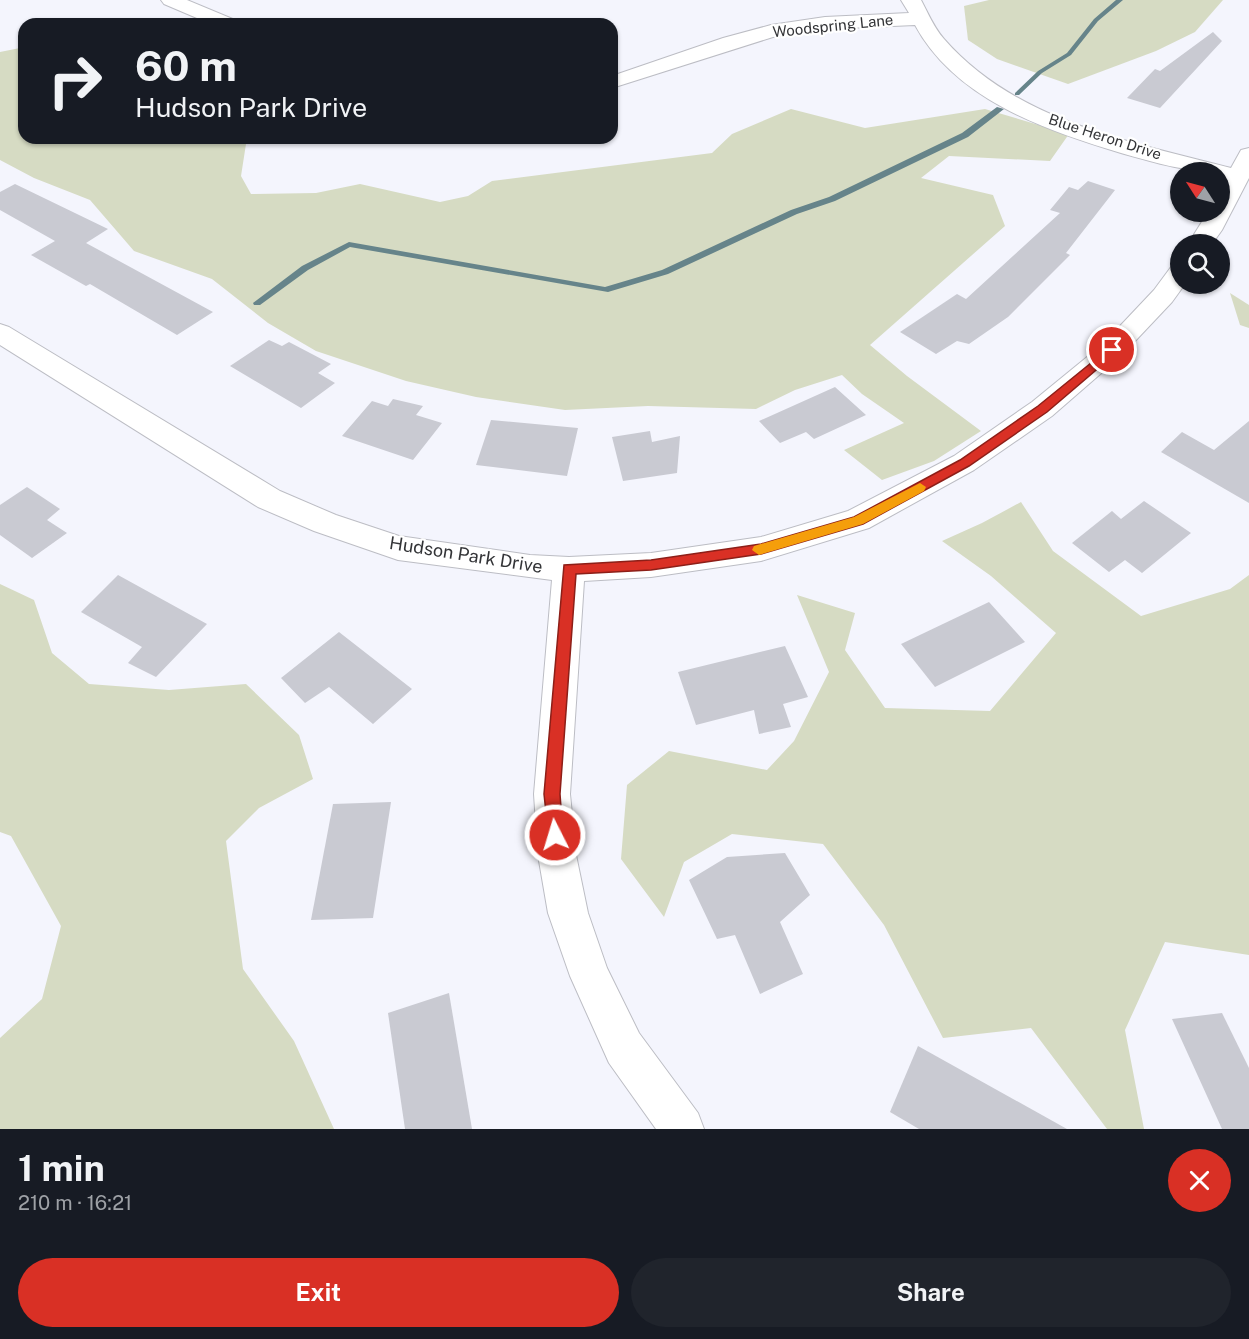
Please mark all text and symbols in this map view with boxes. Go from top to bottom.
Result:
street label: Woodspring Lane [772,11,894,40]
text: 60 m [135,41,237,90]
icon: right [36,42,114,120]
text: Hudson Park Drive [135,91,367,123]
street label: Blue Heron Drive [1047,110,1164,163]
north arrow [1170,162,1230,222]
map controls [1170,162,1230,294]
button: search [1170,234,1230,294]
pin [1086,324,1137,375]
icon: arrive [1095,333,1128,366]
street label: Hudson Park Drive [388,532,544,577]
position arrow [523,803,587,867]
text: 1 min [18,1147,105,1189]
button: close [1168,1149,1231,1212]
text: 210 m · 16:21 [18,1191,132,1215]
button: Exit [18,1258,619,1327]
button: Share [631,1258,1231,1327]

